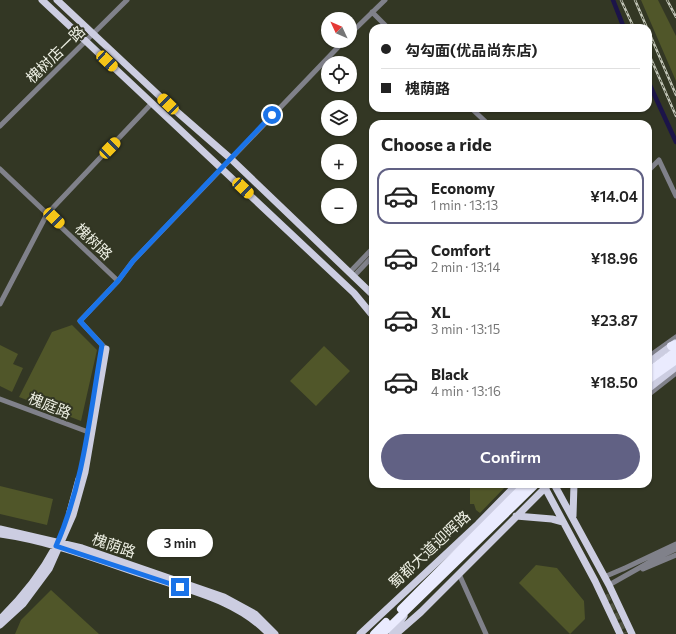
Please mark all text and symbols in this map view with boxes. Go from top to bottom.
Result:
north arrow [321,12,357,48]
map controls [321,12,357,224]
street label: 槐树店一路 [22,21,88,87]
text: 勾勾面(优品尚东店) [405,41,537,59]
car [94,48,120,74]
button: locate [321,56,357,92]
text: 槐荫路 [405,79,450,97]
car [155,91,181,117]
button: layers [321,100,357,136]
route start [263,106,281,124]
text: Choose a ride [381,133,492,155]
car [97,135,123,161]
button: + [321,144,357,180]
car [230,175,256,201]
icon: car [383,178,419,214]
text: Economy [431,179,495,197]
text: ¥14.04 [590,187,638,205]
button: − [321,188,357,224]
text: 1 min · 13:13 [431,197,498,213]
car [41,205,67,231]
street label: 槐树路 [72,219,116,263]
icon: car [383,240,419,276]
text: Comfort [431,241,491,259]
text: ¥18.96 [591,249,638,267]
text: 2 min · 13:14 [431,259,500,275]
icon: car [383,302,419,338]
text: XL [431,303,450,321]
text: ¥23.87 [591,311,638,329]
text: 3 min · 13:15 [431,321,500,337]
icon: car [383,364,419,400]
text: Black [431,365,469,383]
text: ¥18.50 [590,373,638,391]
text: 4 min · 13:16 [431,383,501,399]
street label: 槐庭路 [26,388,74,422]
button: Confirm [381,434,640,480]
street label: 蜀都大道迎晖路 [384,507,474,591]
street label: 槐荫路 [90,529,138,561]
callout: 3 min [147,529,213,557]
text: 3 min [164,535,196,551]
route end [171,578,189,596]

